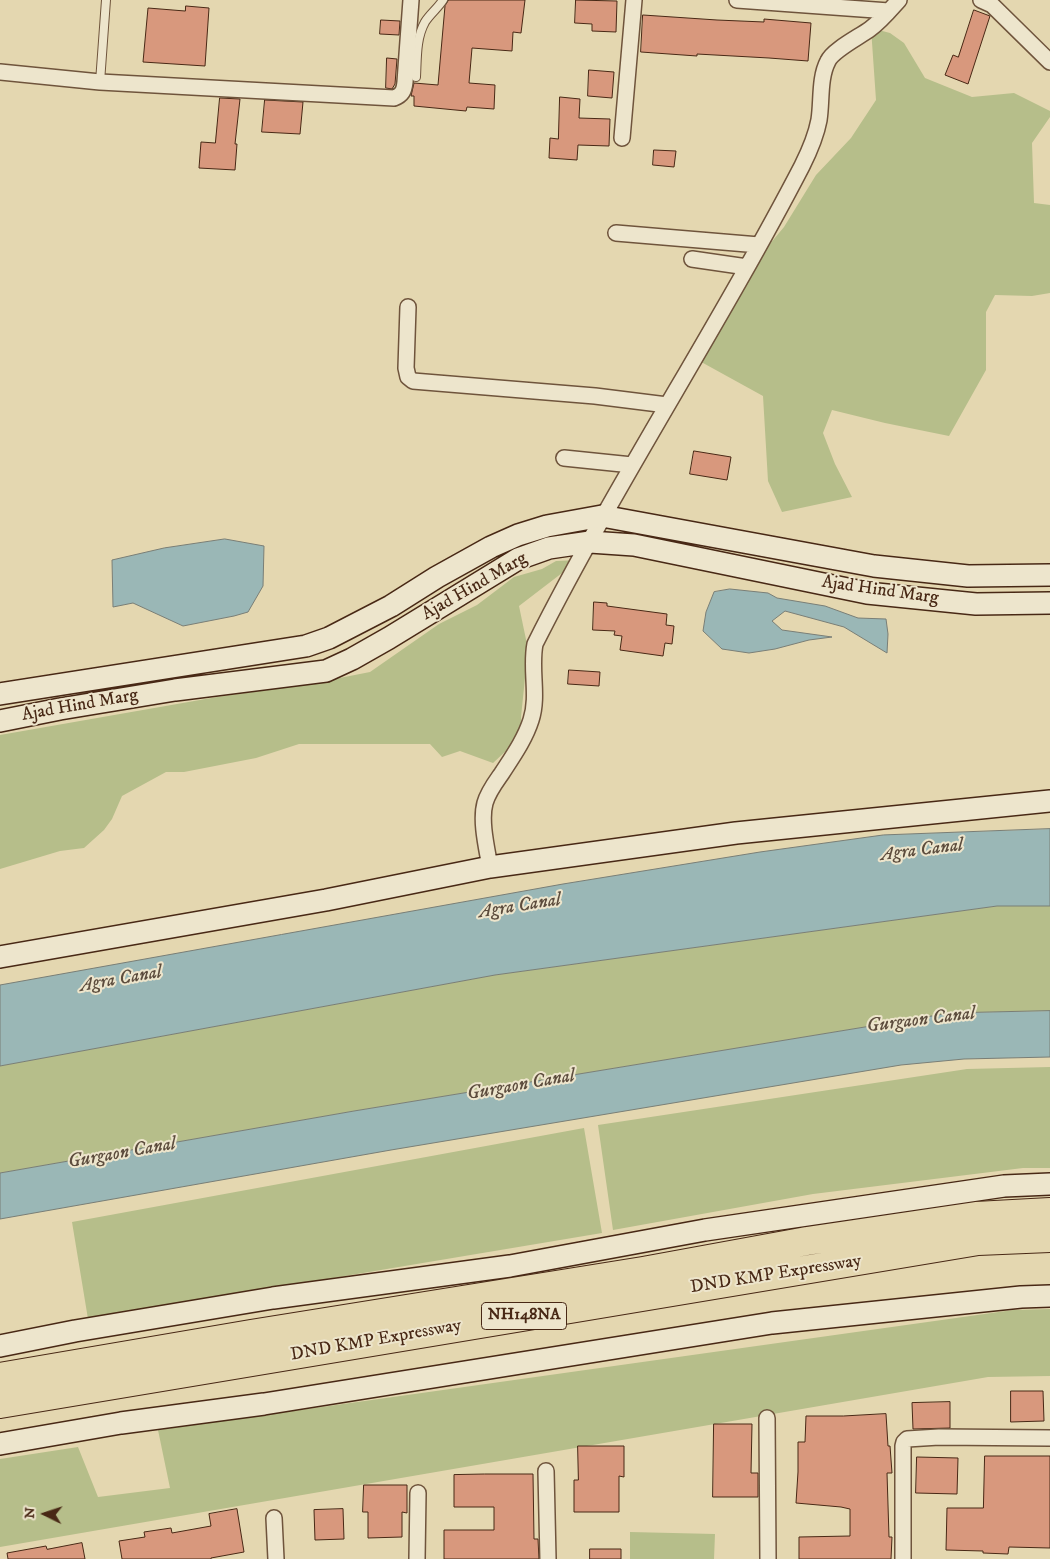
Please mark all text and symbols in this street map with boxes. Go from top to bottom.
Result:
street label: Ajad Hind Marg [419,548,531,626]
street label: Ajad Hind Marg [820,572,940,610]
street label: Ajad Hind Marg [20,685,140,727]
water label: Agra Canal [880,835,964,867]
water label: Agra Canal [477,889,563,925]
water label: Agra Canal [78,962,164,998]
water label: Gurgaon Canal [865,1003,977,1039]
water label: Gurgaon Canal [465,1065,577,1107]
water label: Gurgaon Canal [66,1133,178,1175]
street label: DND KMP Expressway [689,1251,863,1299]
road number: NH148NA [482,1302,566,1330]
street label: DND KMP Expressway [289,1315,463,1367]
north arrow [20,1489,70,1539]
text: N [21,1507,39,1519]

